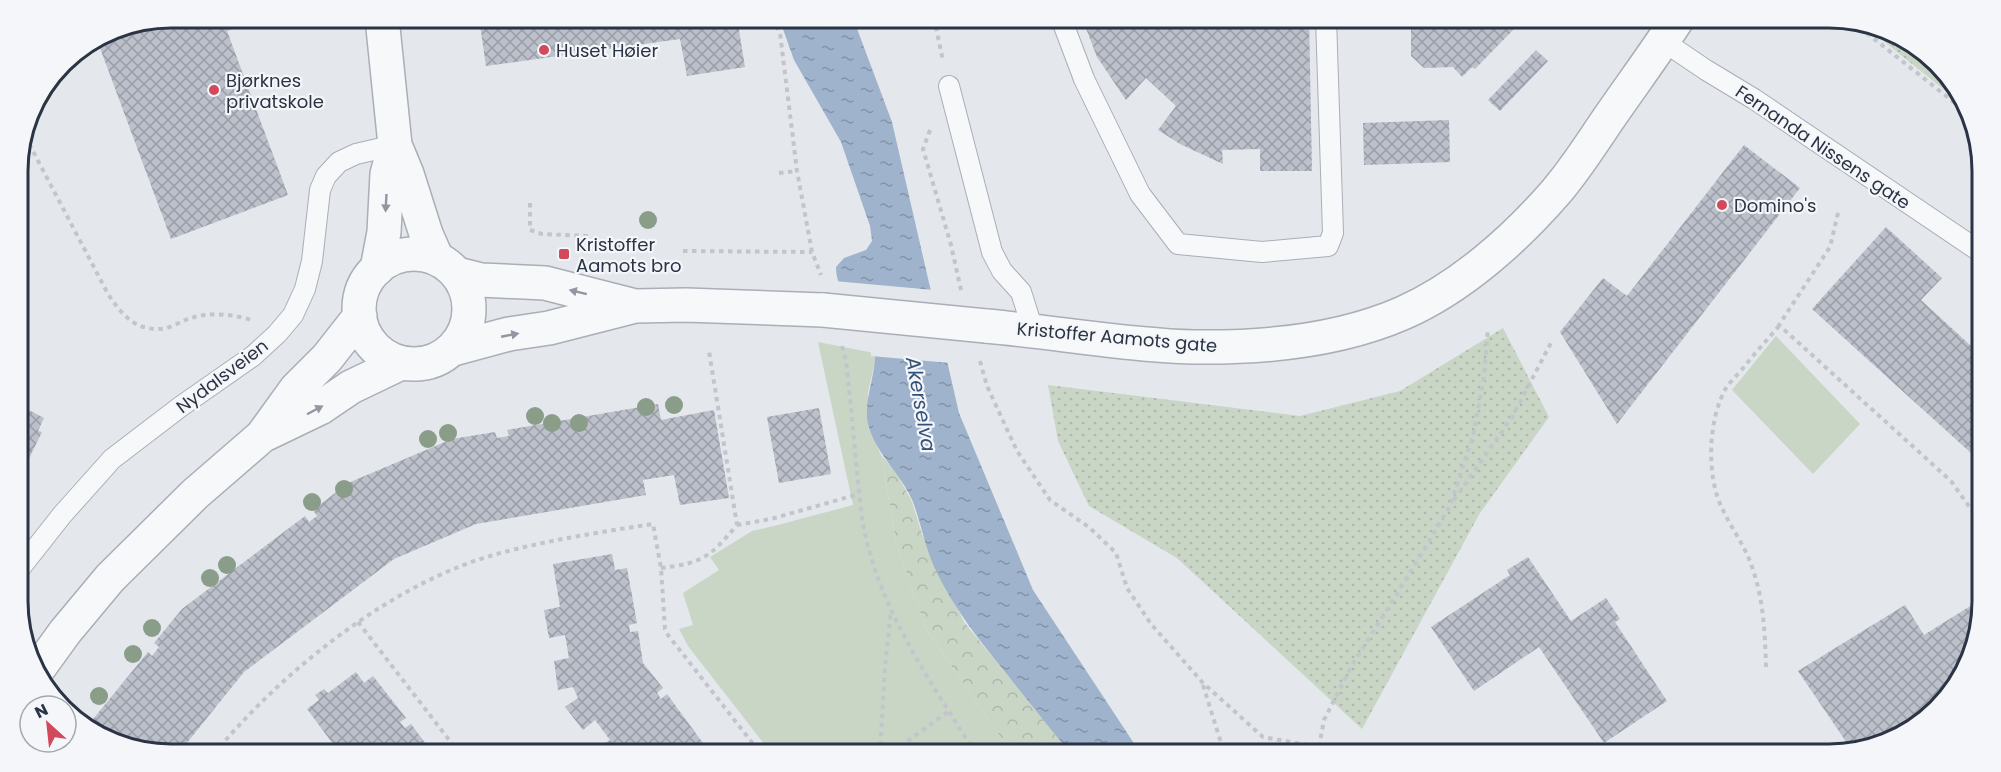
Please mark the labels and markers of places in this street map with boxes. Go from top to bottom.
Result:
place label: Huset Høier [556,38,658,63]
marker: Huset Høier [537,43,551,57]
place label: Bjørknes privatskole [226,68,324,114]
marker: Bjørknes privatskole [207,83,221,97]
place label: Domino's [1734,193,1817,218]
marker: Domino's [1715,198,1729,212]
place label: Kristoffer Aamots bro [576,232,682,278]
marker: Kristoffer Aamots bro [557,247,571,261]

